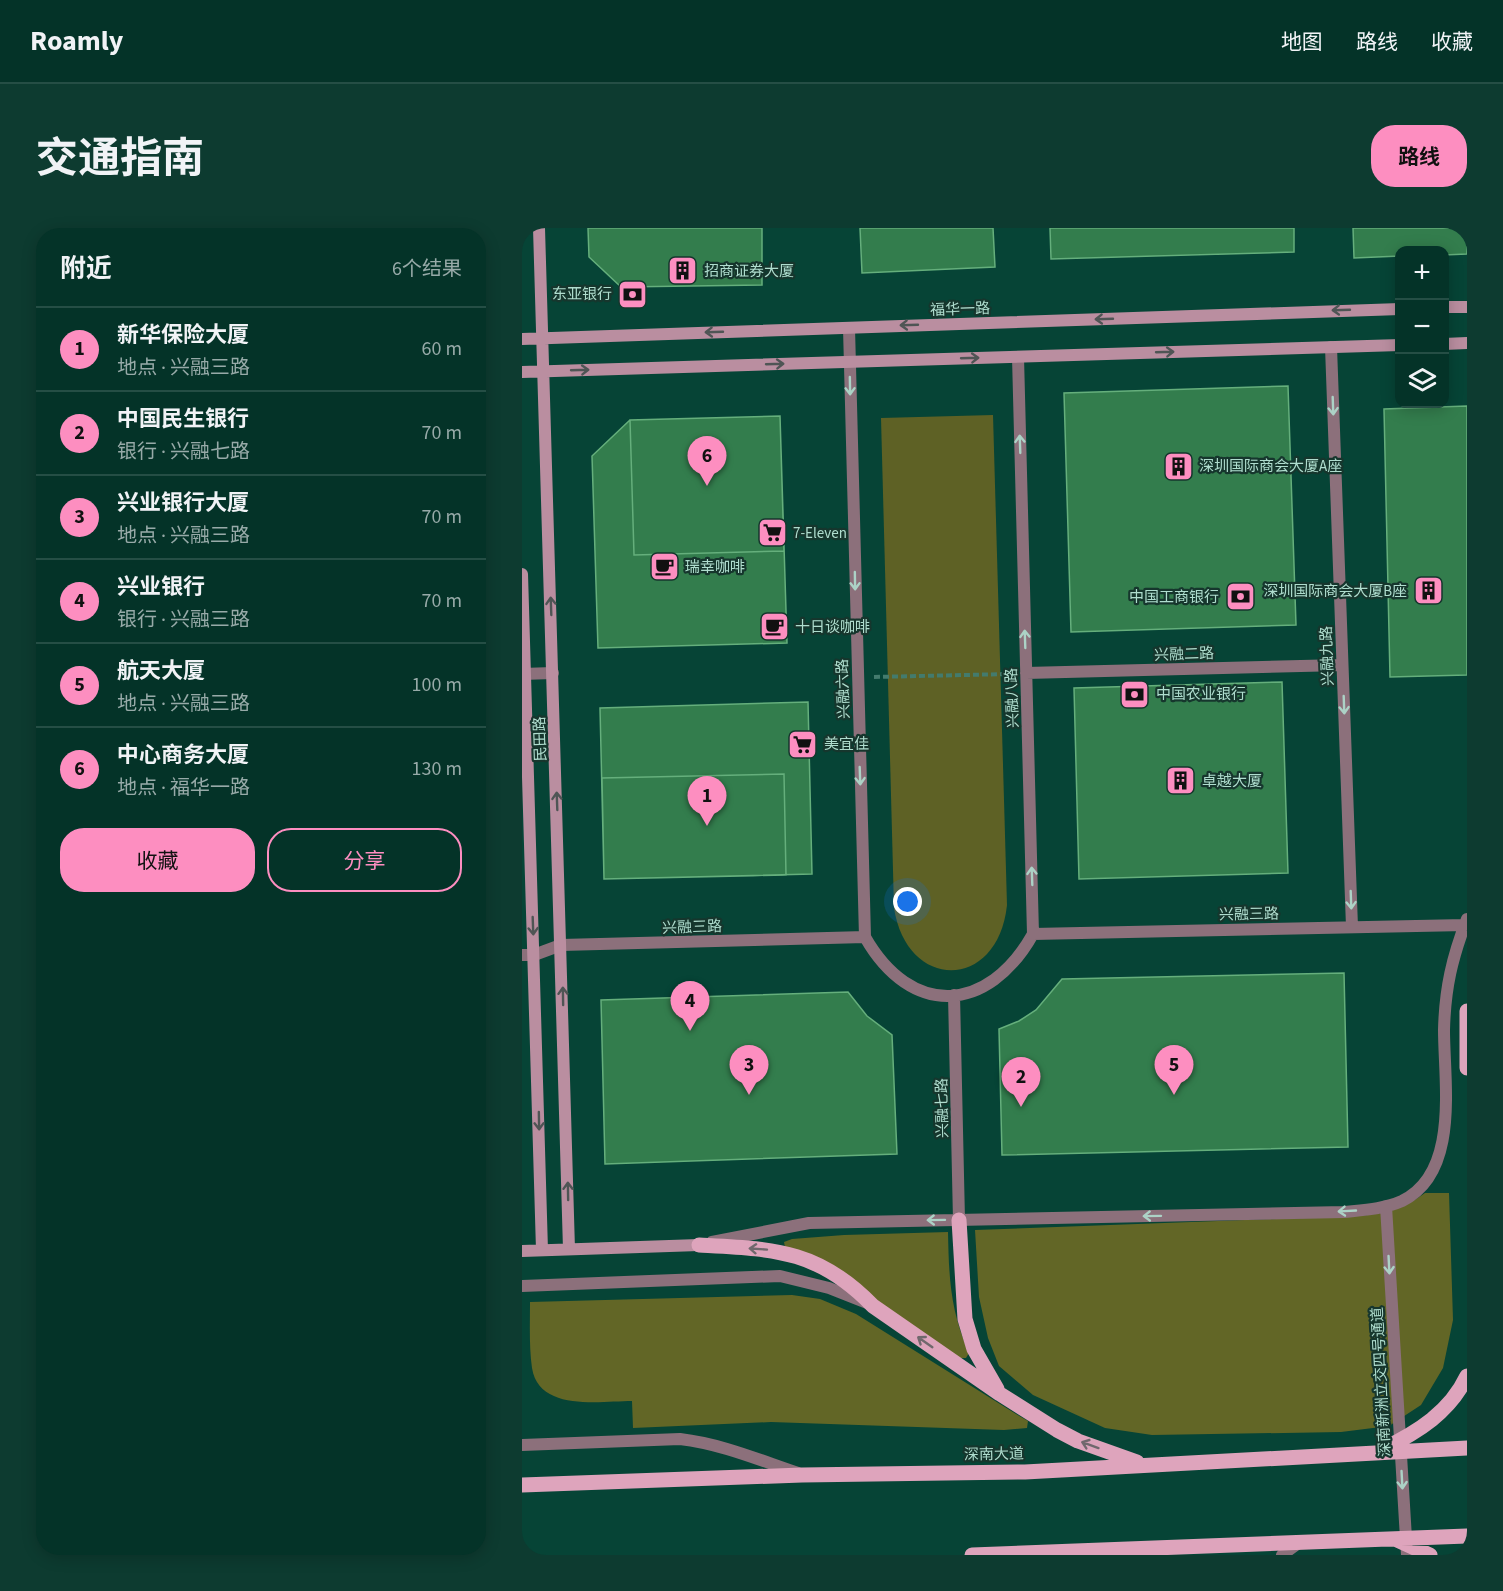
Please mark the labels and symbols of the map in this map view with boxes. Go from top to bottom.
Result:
building icon: 招商证券大厦 [667,255,699,287]
place label: 招商证券大厦 [704,261,794,282]
bank icon: 东亚银行 [617,278,649,310]
place label: 东亚银行 [552,284,612,305]
street label: 福华一路 [930,298,990,321]
one-way arrow [1332,305,1352,316]
one-way arrow [1095,313,1115,324]
one-way arrow [900,320,920,331]
one-way arrow [705,327,725,338]
one-way arrow [1155,347,1175,358]
one-way arrow [960,353,980,364]
one-way arrow [765,359,785,370]
one-way arrow [570,365,590,376]
one-way arrow [845,376,856,396]
one-way arrow [1328,395,1339,415]
one-way arrow [1014,434,1026,454]
pin: 6 [688,436,726,486]
building icon: 深圳国际商会大厦A座 [1162,450,1194,482]
place label: 深圳国际商会大厦A座 [1199,456,1342,477]
supermarket icon: 7-Eleven [756,517,788,549]
place label: 7-Eleven [793,523,847,544]
cafe icon: 瑞幸咖啡 [648,551,680,583]
place label: 瑞幸咖啡 [685,557,745,578]
one-way arrow [849,571,861,590]
building icon: 深圳国际商会大厦B座 [1412,575,1444,607]
bank icon: 中国工商银行 [1224,581,1256,613]
place label: 深圳国际商会大厦B座 [1263,581,1407,602]
place label: 中国工商银行 [1129,587,1219,608]
one-way arrow [545,597,556,617]
cafe icon: 十日谈咖啡 [758,611,790,643]
place label: 十日谈咖啡 [795,617,870,638]
street label: 兴融九路 [1316,626,1339,686]
one-way arrow [1019,629,1031,649]
street label: 兴融二路 [1154,643,1214,666]
street label: 兴融六路 [832,659,855,719]
street label: 兴融八路 [1001,668,1024,728]
bank icon: 中国农业银行 [1119,678,1151,710]
place label: 中国农业银行 [1156,684,1246,705]
one-way arrow [1338,695,1349,715]
street label: 民田路 [529,716,552,762]
supermarket icon: 美宜佳 [787,728,819,760]
place label: 美宜佳 [824,734,869,755]
one-way arrow [855,765,866,785]
building icon: 卓越大厦 [1165,765,1197,797]
place label: 卓越大厦 [1202,771,1262,792]
pin: 1 [688,776,726,826]
one-way arrow [551,792,562,812]
one-way arrow [1026,866,1037,886]
your location [893,887,922,916]
one-way arrow [1345,890,1356,910]
street label: 兴融三路 [1219,903,1279,926]
one-way arrow [528,916,539,935]
street label: 兴融三路 [662,916,722,939]
pin: 4 [670,982,710,1031]
one-way arrow [557,986,568,1006]
pin: 3 [730,1046,768,1095]
pin: 5 [1154,1046,1194,1095]
pin: 2 [1002,1058,1040,1107]
street label: 兴融七路 [931,1078,954,1138]
one-way arrow [533,1110,544,1130]
one-way arrow [562,1181,573,1201]
one-way arrow [1337,1206,1357,1217]
one-way arrow [1142,1210,1162,1222]
one-way arrow [926,1214,946,1226]
one-way arrow [749,1243,769,1254]
one-way arrow [1384,1254,1395,1274]
street label: 深南新洲立交四号通道 [1367,1307,1396,1457]
one-way arrow [917,1336,934,1348]
one-way arrow [1081,1439,1100,1450]
street label: 深南大道 [964,1443,1024,1466]
one-way arrow [1397,1470,1408,1490]

